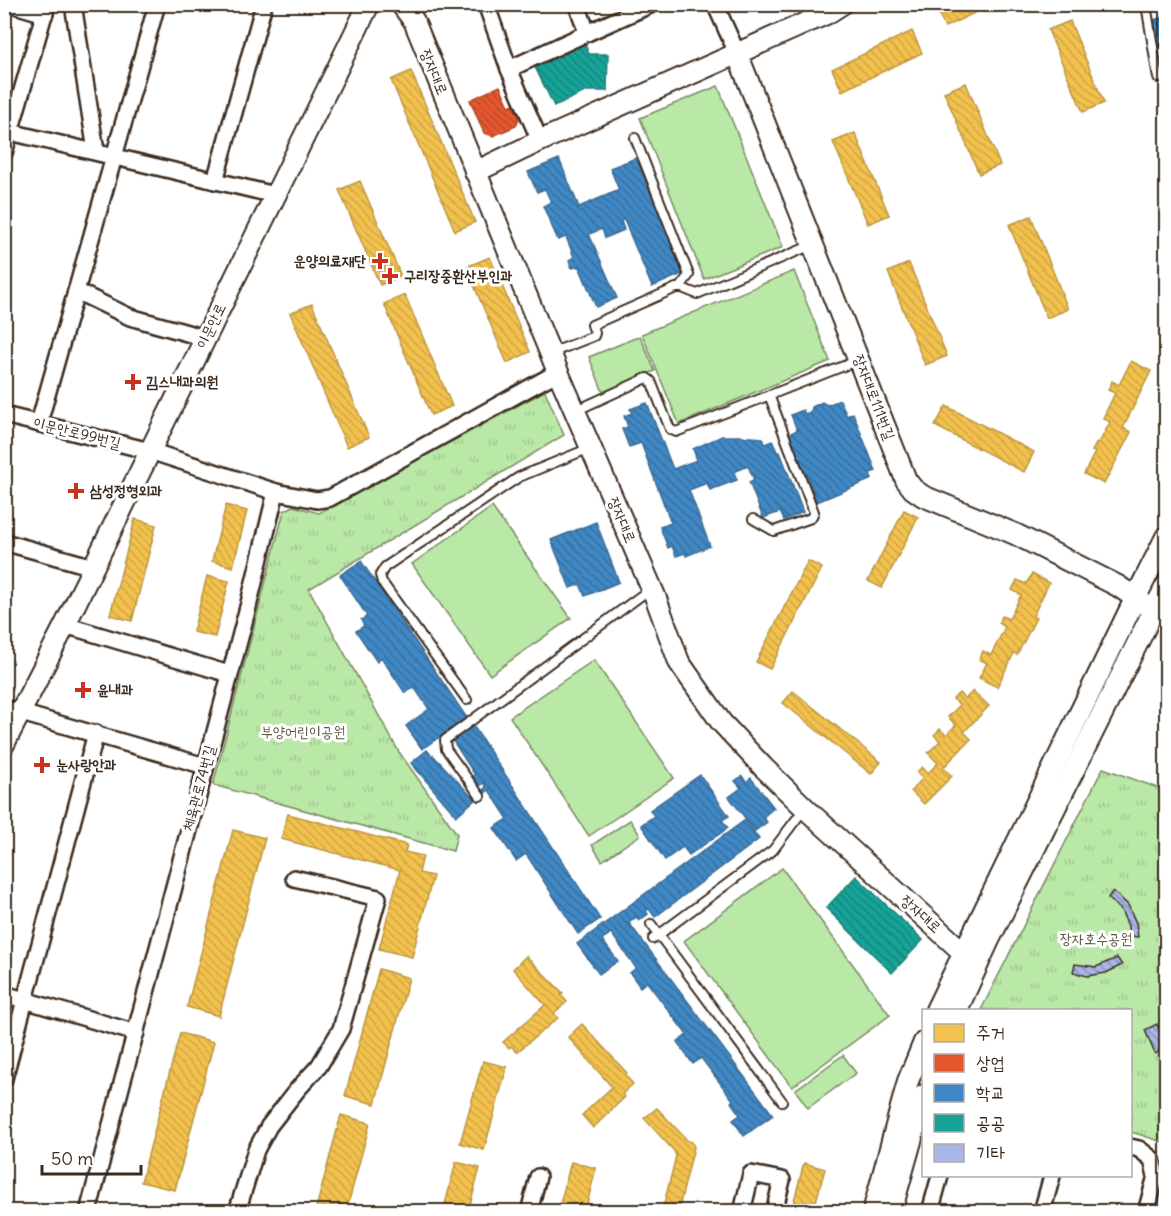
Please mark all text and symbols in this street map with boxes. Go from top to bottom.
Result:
street label: 장자대로 [417,46,452,98]
place label: 운양의료재단 [294,251,366,270]
marker: 운양의료재단 [371,252,389,270]
place label: 구리장중환산부인과 [404,266,513,285]
marker: 구리장중환산부인과 [381,267,399,285]
street label: 이문안로 [191,300,230,352]
street label: 장자대로111번길 [849,351,900,442]
place label: 김스내과의원 [146,372,218,391]
marker: 김스내과의원 [124,373,142,391]
street label: 이문안로99번길 [31,412,123,453]
place label: 삼성정형외과 [89,481,162,500]
marker: 삼성정형외과 [67,482,85,500]
street label: 장자대로 [604,494,641,546]
place label: 윤내과 [97,680,133,699]
marker: 윤내과 [74,681,92,699]
park label: 부양어린이공원 [261,722,345,741]
street label: 체육관로74번길 [178,743,219,833]
place label: 눈사랑안과 [56,755,116,774]
marker: 눈사랑안과 [33,756,51,774]
street label: 장자대로 [897,890,946,937]
park label: 장자호수공원 [1060,929,1132,948]
legend [922,1009,1132,1177]
text: 주거 [976,1021,1005,1044]
text: 상업 [976,1051,1005,1074]
text: 학교 [976,1081,1005,1104]
text: 공공 [976,1111,1005,1134]
scale bar [42,1138,141,1176]
text: 기타 [976,1141,1005,1164]
text: 50 m [51,1147,93,1170]

